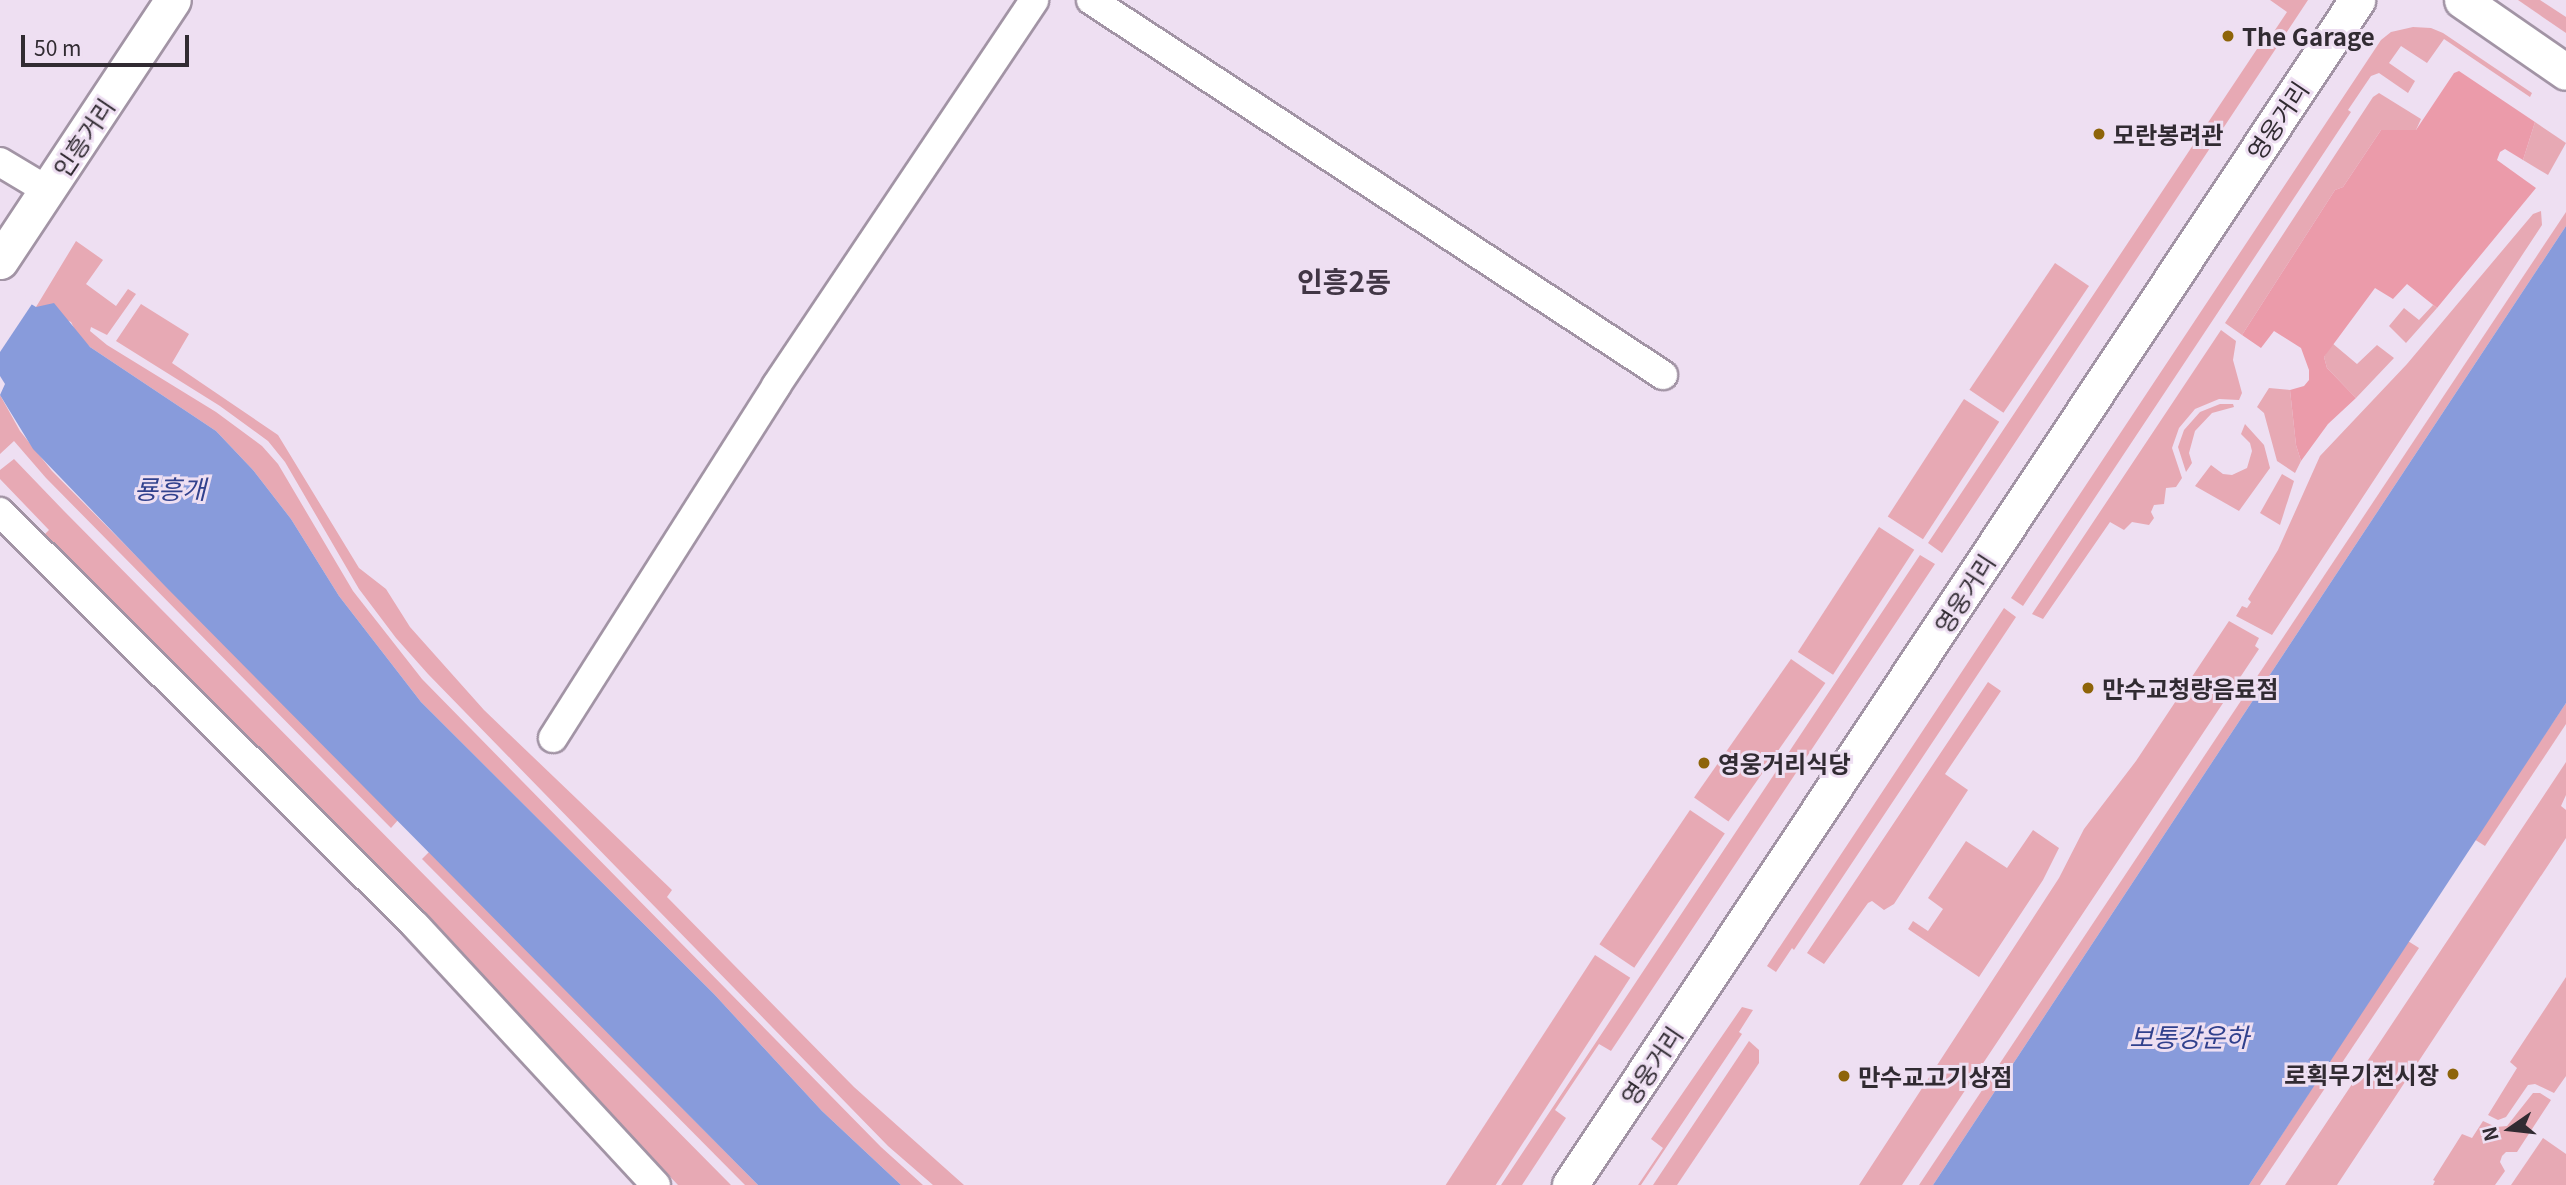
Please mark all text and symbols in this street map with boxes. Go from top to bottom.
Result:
scale bar [24,21,192,65]
place label: The Garage [2242,22,2375,50]
marker: The Garage [2220,28,2236,44]
text: 50 m [34,32,81,62]
street label: 영웅거리 [2240,75,2314,165]
street label: 인흥거리 [46,92,120,182]
place label: 모란봉려관 [2113,120,2223,148]
marker: 모란봉려관 [2091,126,2107,142]
district label: 인흥2동 [1297,263,1391,297]
water label: 룡흥개 [134,472,206,504]
street label: 영웅거리 [1928,548,2000,638]
place label: 만수교청량음료점 [2102,674,2279,702]
marker: 만수교청량음료점 [2080,680,2096,696]
place label: 영웅거리식당 [1718,749,1850,777]
marker: 영웅거리식당 [1696,755,1712,771]
street label: 영웅거리 [1614,1020,1688,1110]
water label: 보통강운하 [2129,1020,2249,1052]
place label: 로획무기전시장 [2284,1060,2439,1088]
place label: 만수교고기상점 [1858,1062,2013,1090]
marker: 로획무기전시장 [2445,1066,2461,1082]
marker: 만수교고기상점 [1836,1068,1852,1084]
north arrow [2475,1094,2545,1164]
text: N [2474,1124,2504,1144]

